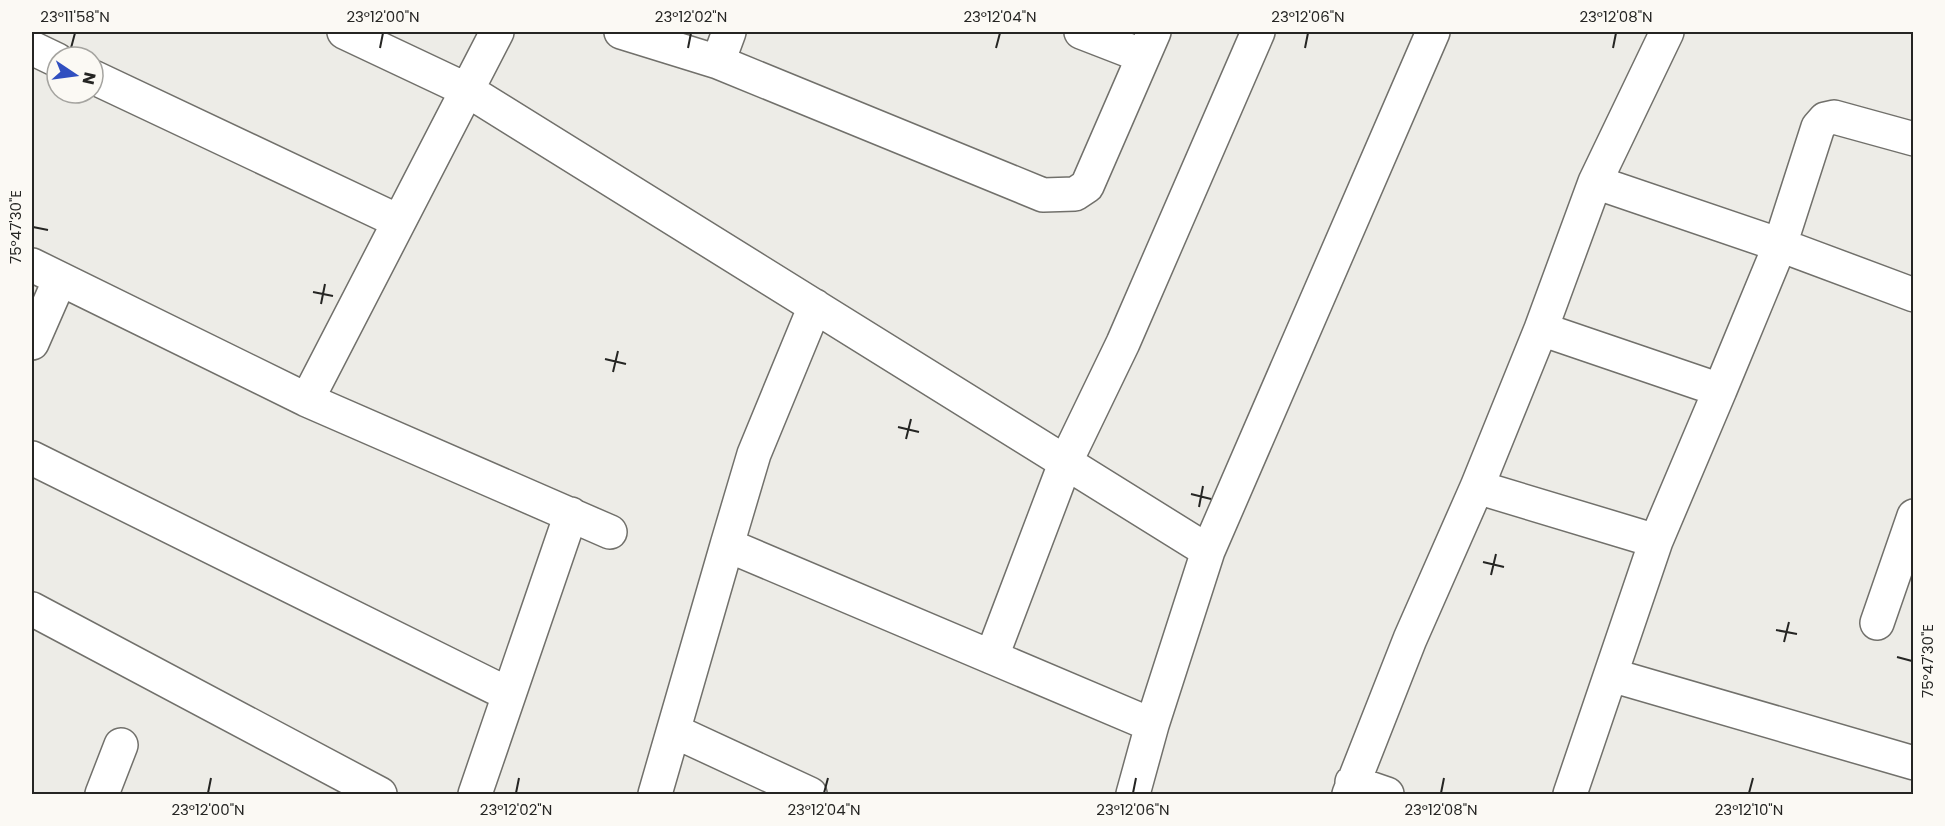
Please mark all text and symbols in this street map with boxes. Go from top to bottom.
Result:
text: 23°11'58"N [40,6,110,27]
text: 23°12'00"N [346,6,420,27]
text: 23°12'02"N [655,6,727,27]
text: 23°12'04"N [963,6,1037,27]
text: 23°12'06"N [1271,6,1345,27]
text: 23°12'08"N [1579,6,1653,27]
north arrow [45,45,105,105]
text: N [77,70,102,87]
text: 75°47'30"E [5,190,26,264]
text: 75°47'30"E [1917,624,1938,698]
text: 23°12'00"N [171,799,245,820]
text: 23°12'02"N [480,799,552,820]
text: 23°12'04"N [787,799,861,820]
text: 23°12'06"N [1096,799,1170,820]
text: 23°12'08"N [1404,799,1478,820]
text: 23°12'10"N [1715,799,1783,820]

